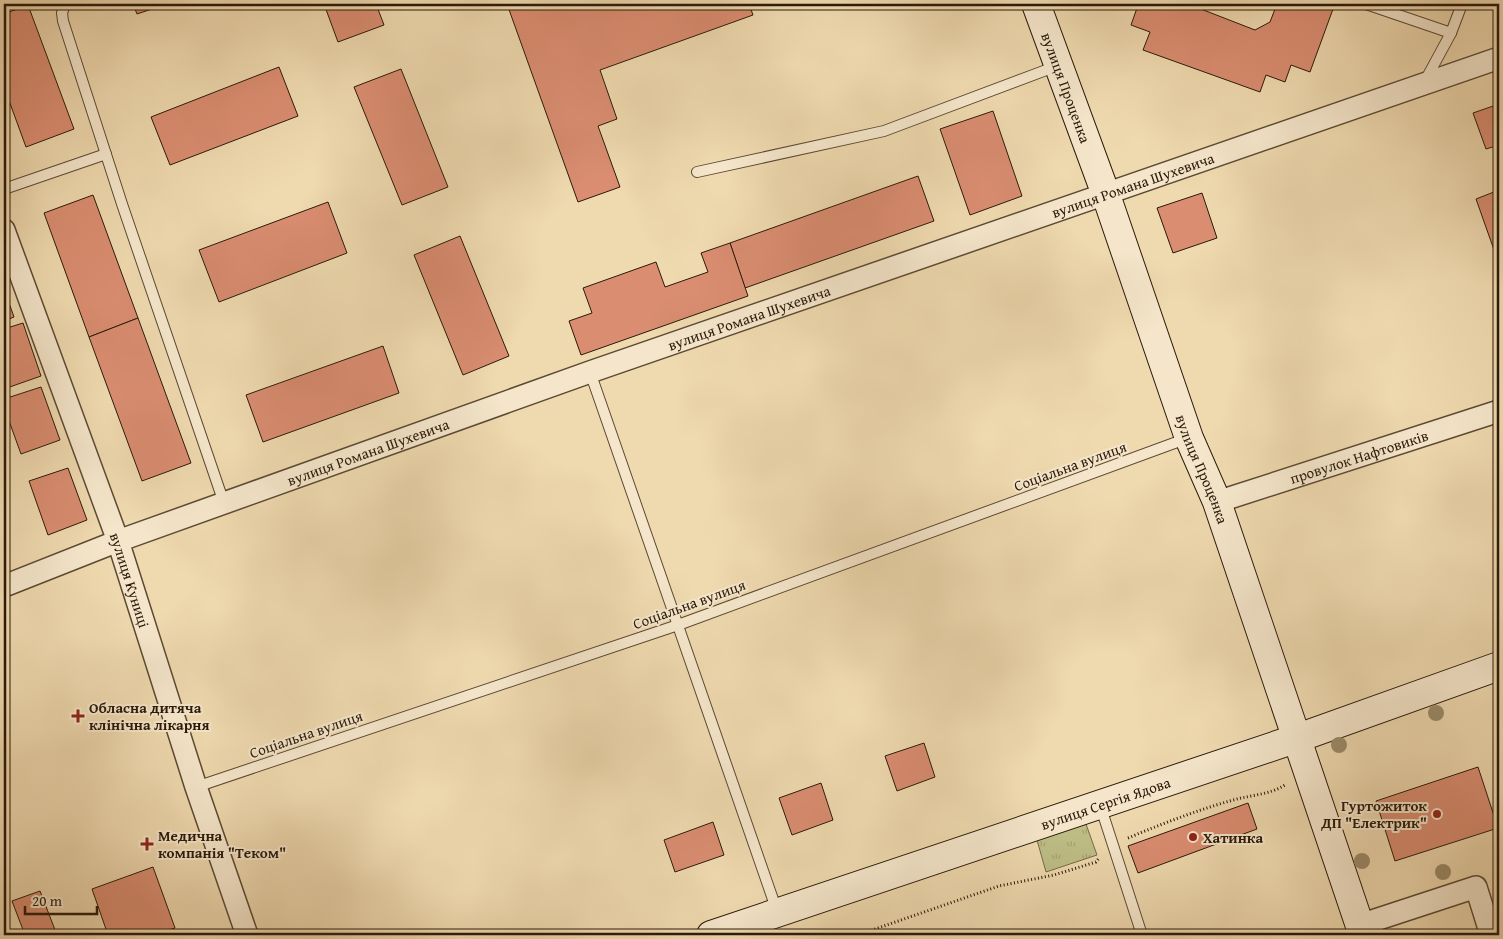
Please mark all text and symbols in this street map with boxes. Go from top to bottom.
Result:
street label: вулиця Проценка [1037,29,1097,147]
street label: вулиця Романа Шухевича [1049,146,1218,222]
street label: вулиця Романа Шухевича [665,279,834,355]
street label: вулиця Проценка [1171,412,1234,527]
street label: вулиця Романа Шухевича [284,413,453,490]
street label: провулок Нафтовиків [1287,424,1431,488]
street label: Соціальна вулиця [1011,436,1130,496]
street label: вулиця Куниці [105,529,155,630]
street label: Соціальна вулиця [630,574,749,634]
place label: Обласна дитяча клінічна лікарня [89,697,209,735]
street label: Соціальна вулиця [247,705,366,763]
marker: Обласна дитяча клінічна лікарня [71,709,85,723]
street label: вулиця Сергія Ядова [1038,771,1174,834]
place label: Гуртожиток ДП "Електрик" [1320,795,1427,833]
marker: Гуртожиток ДП "Електрик" [1431,808,1443,820]
place label: Медична компанія "Теком" [158,825,286,863]
place label: Хатинка [1203,827,1263,848]
marker: Хатинка [1187,831,1199,843]
marker: Медична компанія "Теком" [140,837,154,851]
scale bar [25,884,98,916]
text: 20 m [32,890,63,911]

